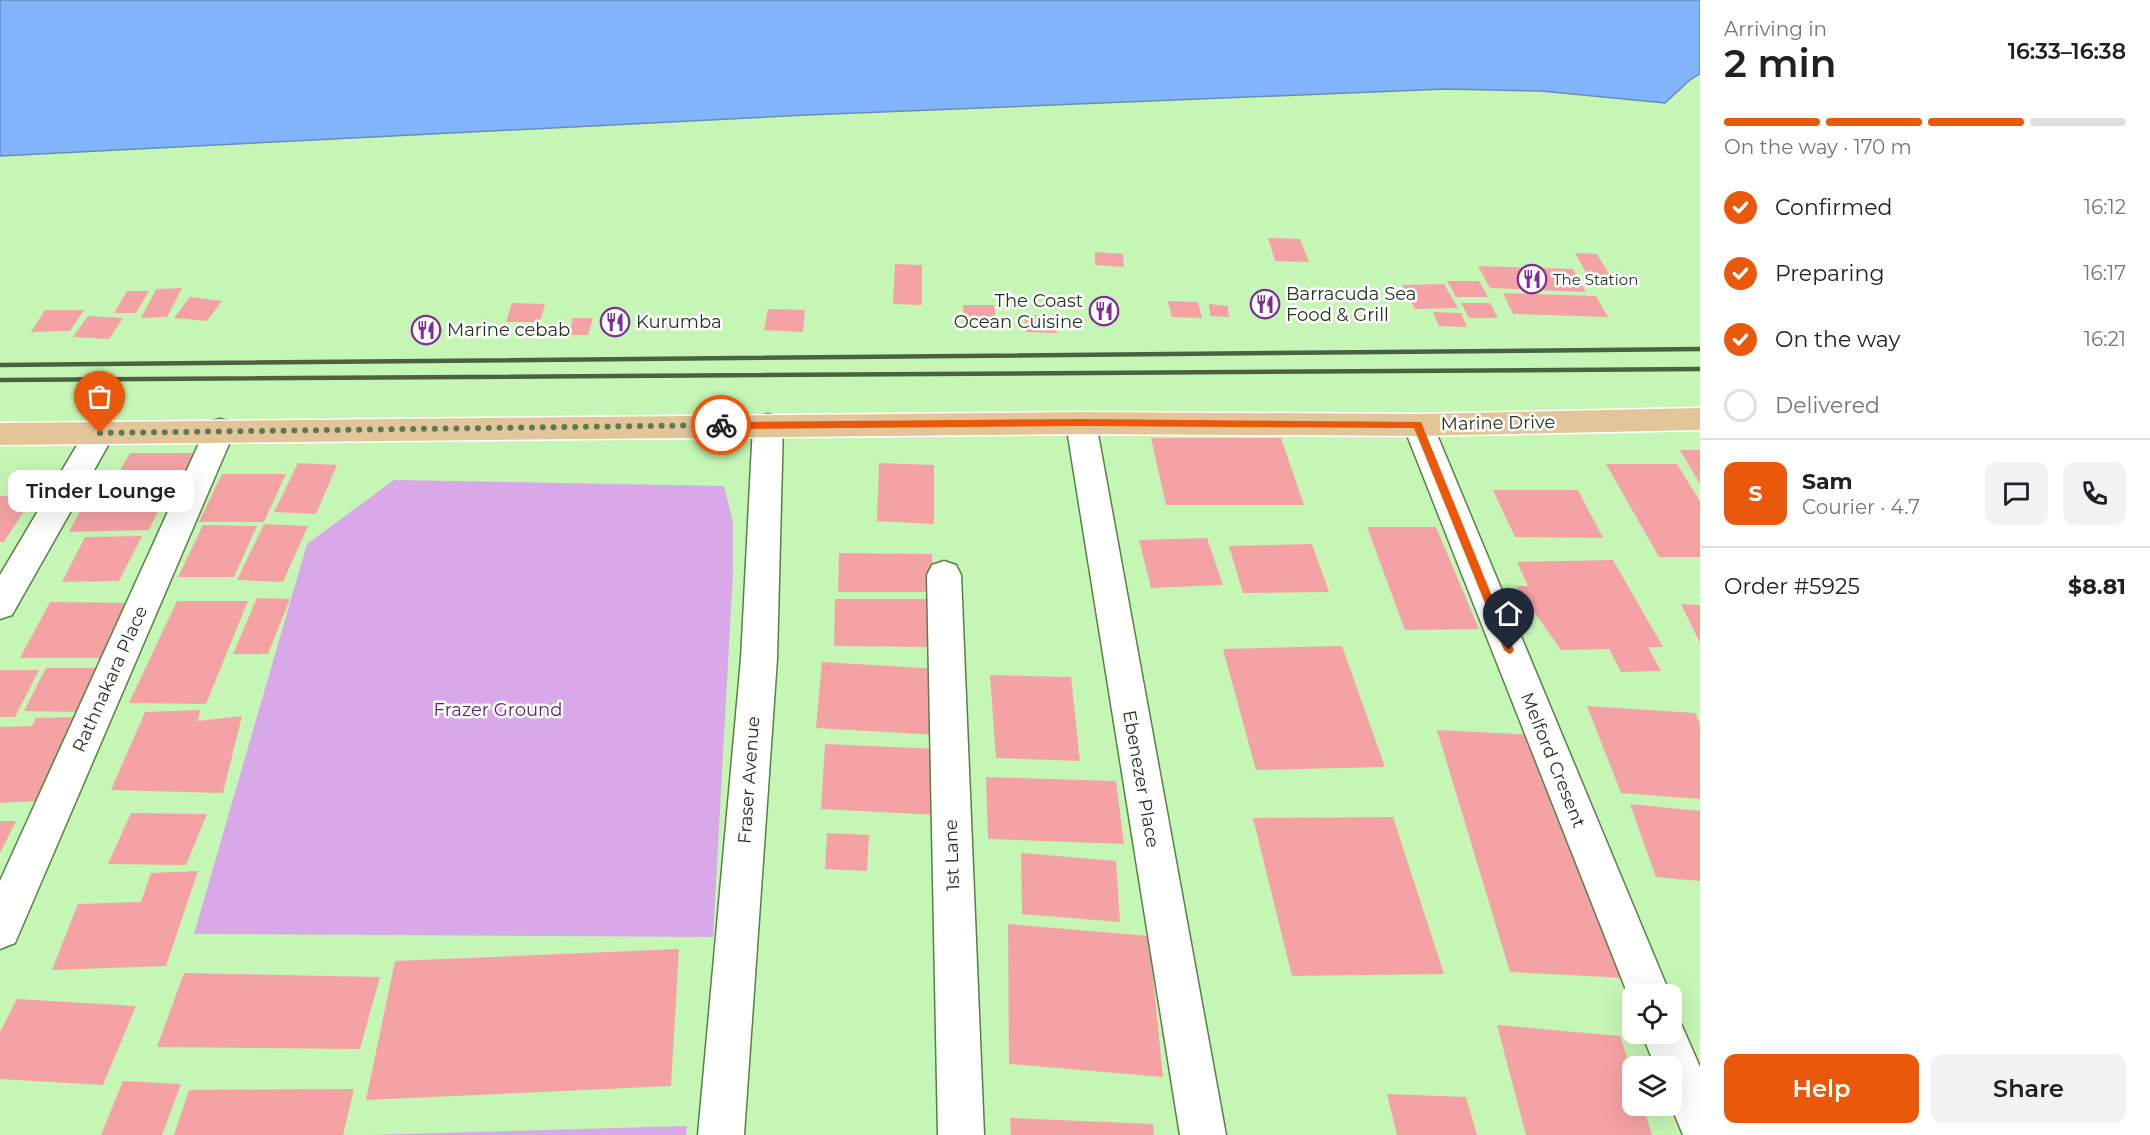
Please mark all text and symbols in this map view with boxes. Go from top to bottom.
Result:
text: Arriving in [1724,17,1827,41]
text: 16:33–16:38 [2008,38,2126,65]
text: 2 min [1724,39,1837,87]
text: On the way · 170 m [1724,135,1912,159]
icon: check [1724,191,1757,224]
text: Confirmed [1775,194,1892,221]
text: 16:12 [2084,195,2126,219]
icon: check [1724,257,1757,290]
text: Preparing [1775,260,1884,287]
text: 16:17 [2083,261,2126,285]
restaurant icon: The Station [1516,263,1548,295]
place label: The Station [1553,270,1638,289]
place label: Barracuda Sea Food & Grill [1286,283,1416,326]
restaurant icon: Barracuda Sea Food & Grill [1249,288,1281,320]
place label: The Coast Ocean Cuisine [954,290,1083,333]
restaurant icon: The Coast Ocean Cuisine [1088,295,1120,327]
restaurant icon: Kurumba [599,306,631,338]
place label: Kurumba [636,311,722,333]
restaurant icon: Marine cebab [410,314,442,346]
place label: Marine cebab [447,319,570,341]
icon: check [1724,323,1757,356]
text: On the way [1775,326,1900,353]
text: 16:21 [2084,327,2126,351]
pin [74,371,125,433]
icon: bag [83,380,116,413]
text: Delivered [1775,392,1880,419]
courier [691,395,751,455]
icon: bike [705,409,738,442]
street label: Marine Drive [1440,411,1556,435]
button: chat [1985,462,2048,525]
button: phone [2063,462,2126,525]
text: Sam [1802,468,1853,495]
callout: Tinder Lounge [7,469,193,511]
text: Tinder Lounge [26,479,176,503]
text: S [1748,480,1763,507]
text: Courier · 4.7 [1802,495,1920,519]
text: Order #5925 [1724,573,1860,600]
text: $8.81 [2068,573,2126,600]
pin [1483,588,1534,650]
icon: home [1492,597,1525,630]
street label: Rathnakara Place [68,602,152,756]
street label: Melford Cresent [1516,689,1590,831]
park label: Frazer Ground [434,699,562,721]
street label: Ebenezer Place [1118,709,1164,850]
street label: Fraser Avenue [734,715,764,845]
street label: 1st Lane [940,819,964,891]
map controls [1622,984,1682,1116]
button: locate [1622,984,1682,1044]
button: Help [1724,1054,1919,1123]
button: Share [1931,1054,2126,1123]
button: layers [1622,1056,1682,1116]

